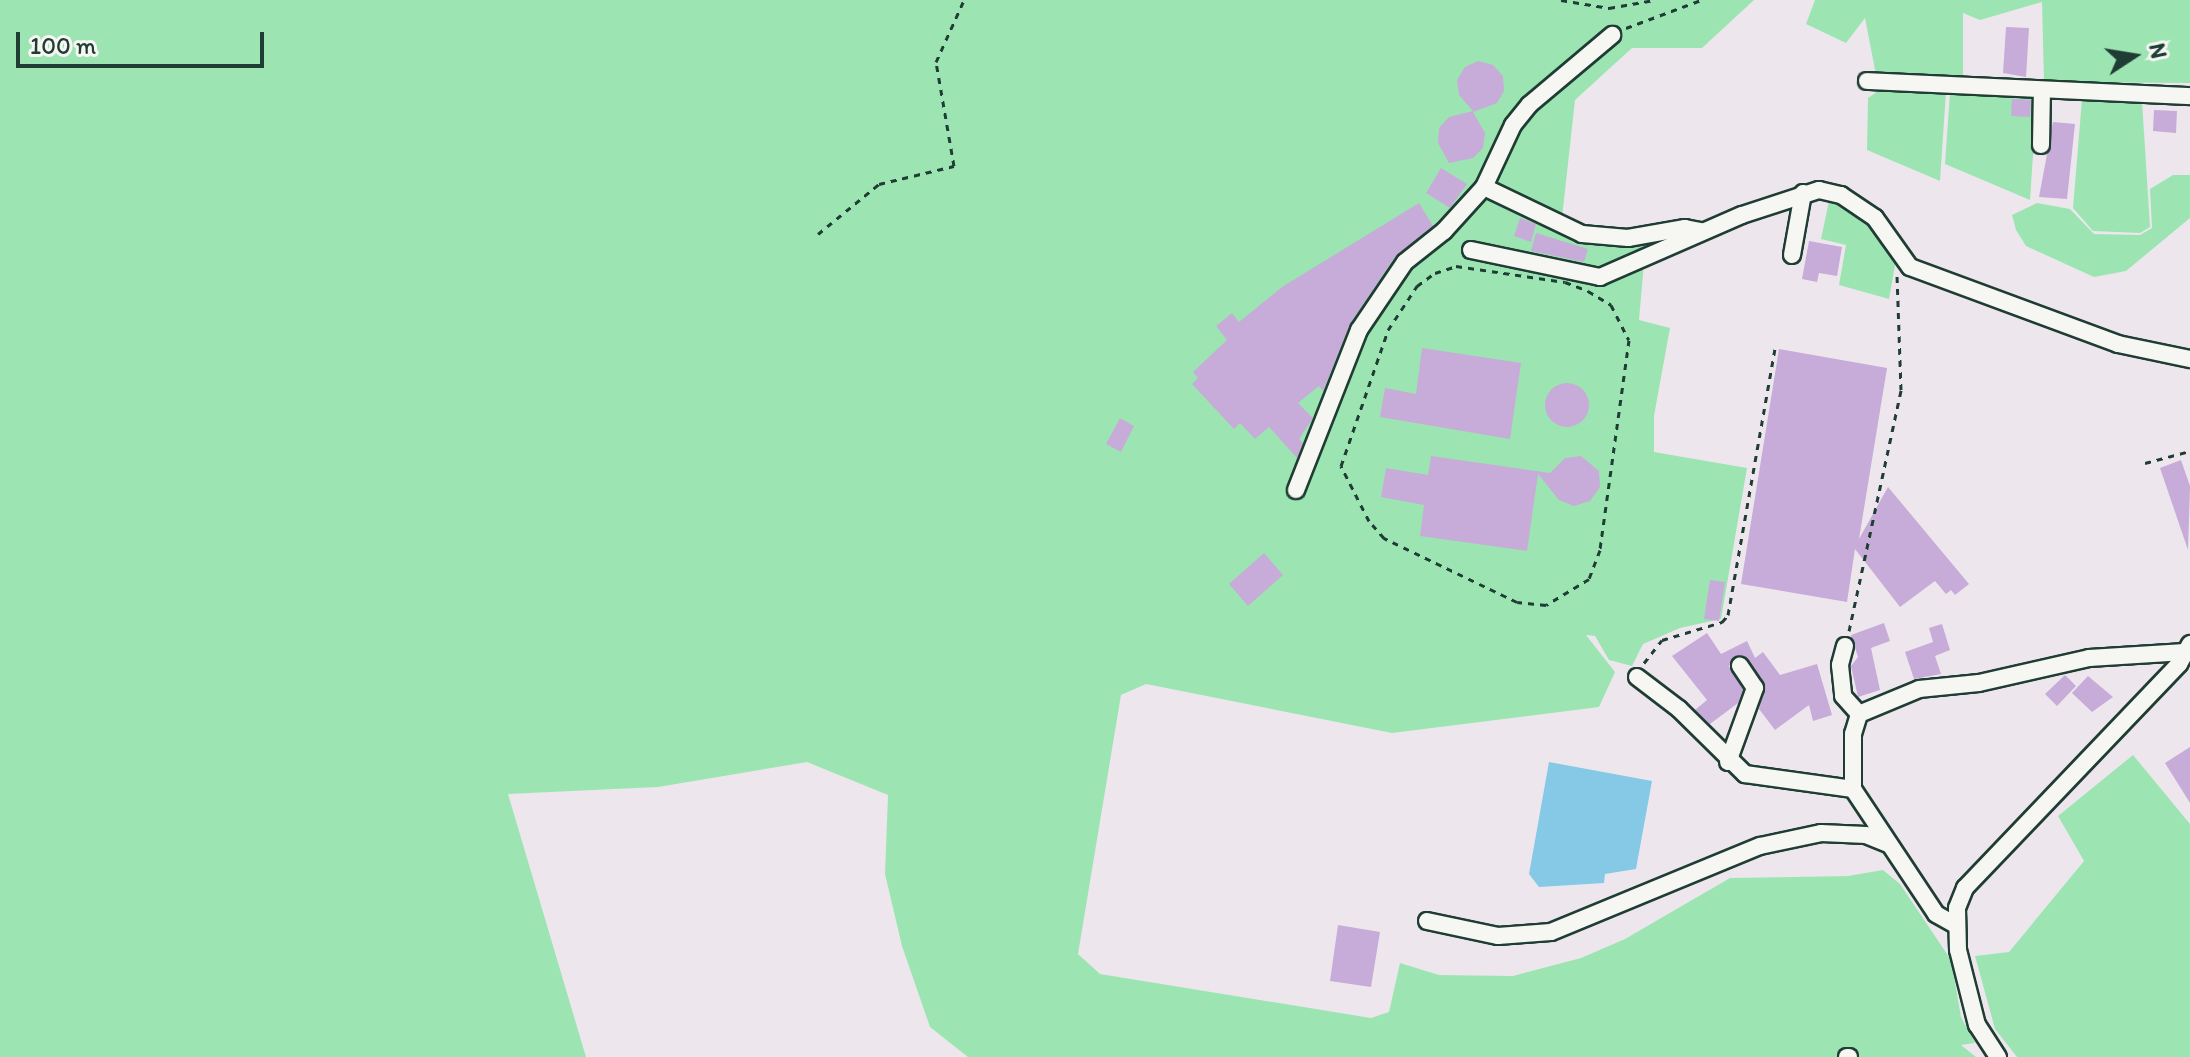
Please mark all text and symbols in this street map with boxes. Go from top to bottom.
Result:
scale bar [20,16,268,66]
north arrow [2094,16,2174,96]
text: 100 m [30,31,96,60]
text: N [2143,41,2173,61]

